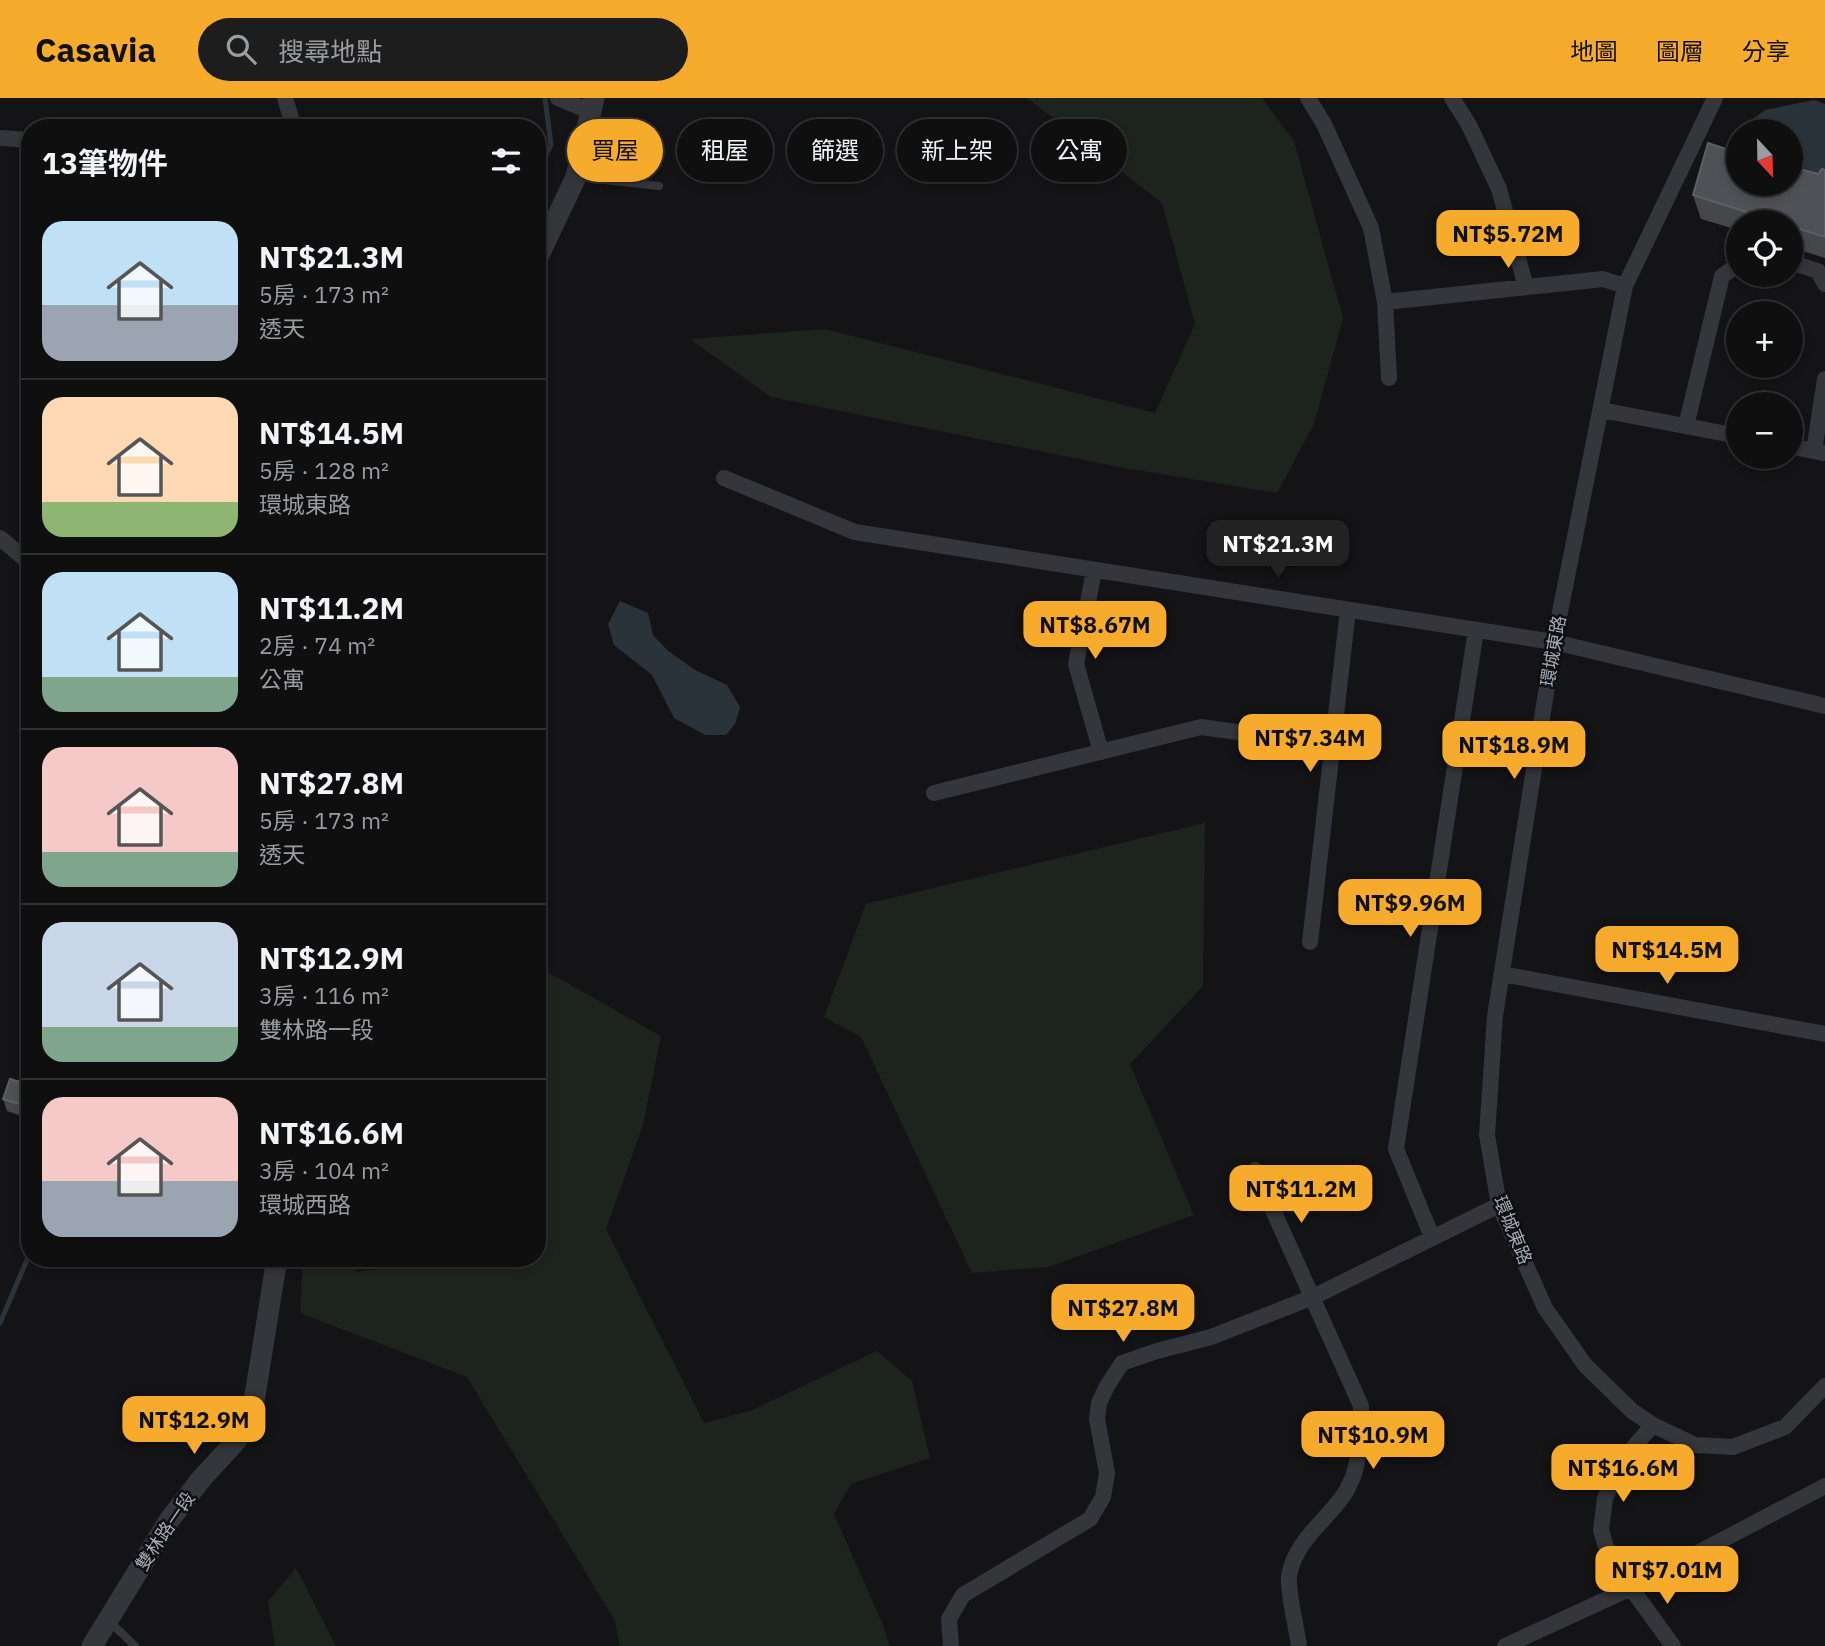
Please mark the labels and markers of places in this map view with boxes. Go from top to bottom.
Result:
pin: NT$5.72M [1436,211,1580,270]
pin: NT$21.3M [1206,520,1350,580]
pin: NT$8.67M [1023,602,1167,661]
pin: NT$7.34M [1238,714,1382,774]
pin: NT$18.9M [1442,722,1586,781]
pin: NT$9.96M [1338,880,1482,939]
pin: NT$14.5M [1595,926,1739,986]
pin: NT$11.2M [1229,1166,1373,1225]
pin: NT$27.8M [1051,1284,1195,1344]
pin: NT$12.9M [122,1396,266,1456]
pin: NT$10.9M [1301,1412,1445,1471]
pin: NT$16.6M [1551,1444,1695,1504]
pin: NT$7.01M [1595,1546,1739,1606]

